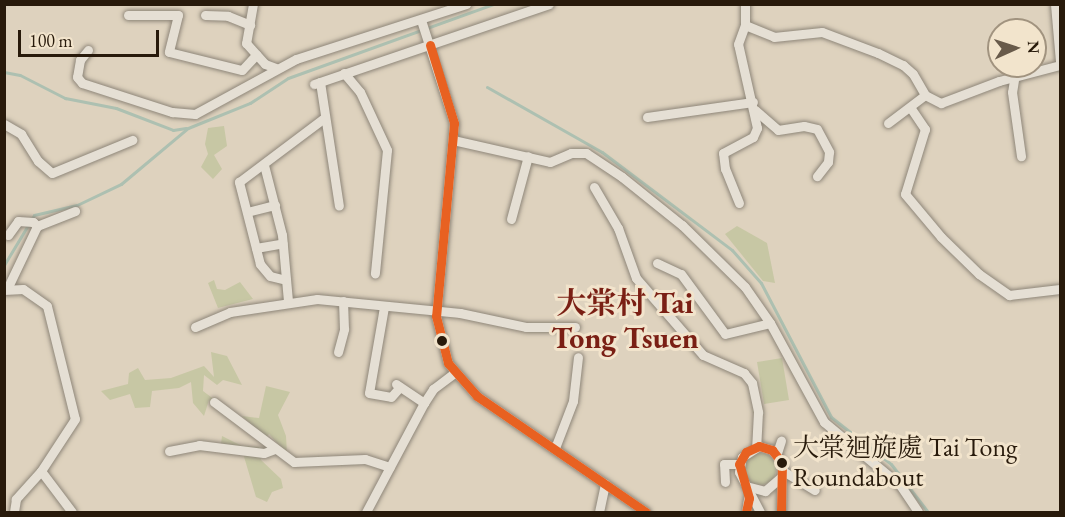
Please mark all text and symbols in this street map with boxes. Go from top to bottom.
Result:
scale bar [21,18,162,56]
north arrow [987,18,1047,78]
text: 100 m [29,29,73,52]
text: N [1023,40,1044,54]
district label: 大棠村 Tai Tong Tsuen [551,285,699,356]
unlabelled marker [436,335,448,347]
place label: 大棠迴旋處 Tai Tong Roundabout [793,432,1017,494]
marker: 大棠迴旋處 Tai Tong Roundabout [776,457,788,469]

